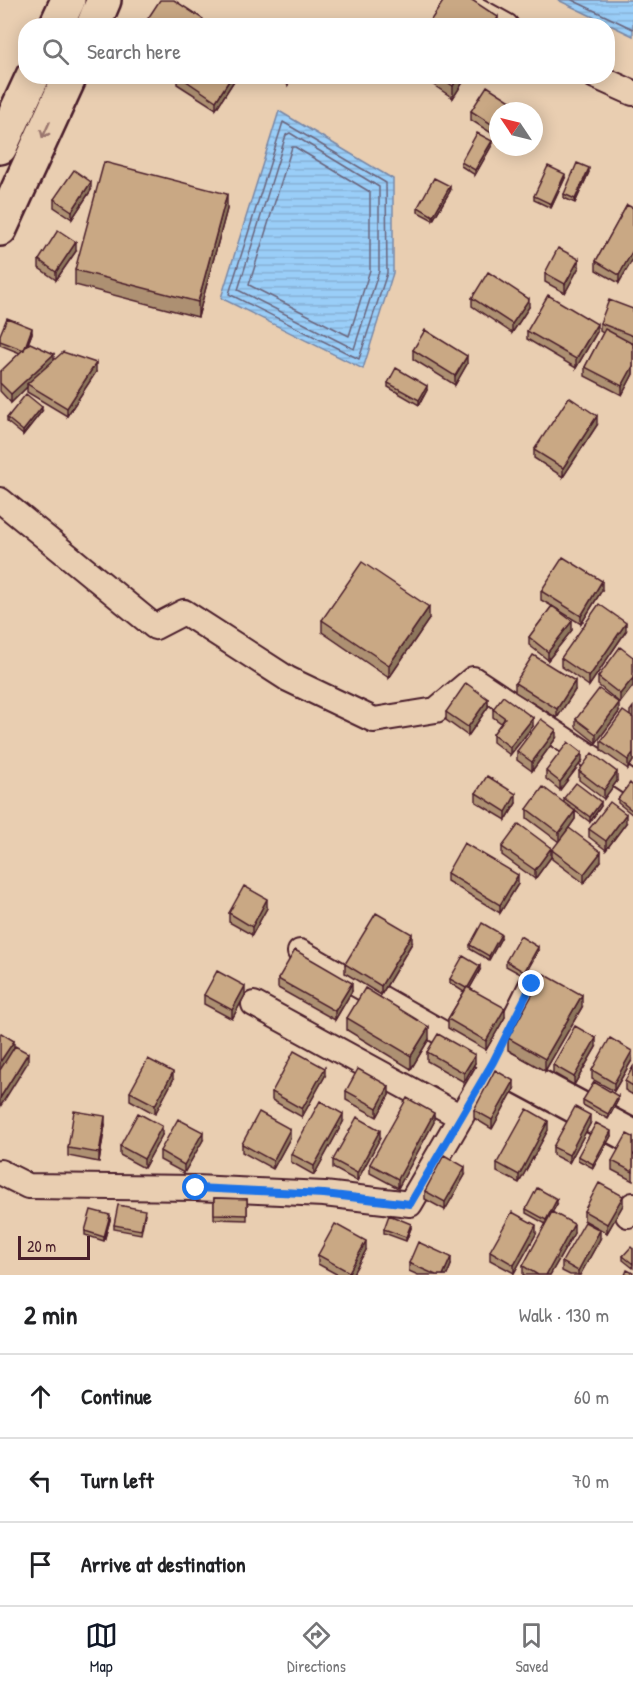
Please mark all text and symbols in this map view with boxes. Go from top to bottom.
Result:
search box [18,18,615,84]
icon: search [39,35,72,68]
text: Search here [87,36,181,66]
north arrow [489,102,543,156]
one-way arrow [39,120,51,138]
route end [518,970,544,996]
route start [182,1174,208,1200]
scale bar [18,1233,90,1260]
text: 20 m [27,1235,56,1257]
text: 2 min [24,1297,77,1332]
text: Walk · 130 m [519,1301,609,1328]
icon: ahead [24,1380,57,1413]
text: Continue [81,1381,152,1411]
text: 60 m [574,1383,609,1410]
icon: left [24,1464,57,1497]
text: Turn left [81,1465,154,1495]
text: 70 m [572,1467,609,1494]
icon: arrive [24,1548,57,1581]
text: Arrive at destination [81,1549,246,1579]
tab: Map [85,1619,118,1677]
tab: Directions [287,1619,346,1677]
tab: Saved [515,1619,548,1677]

